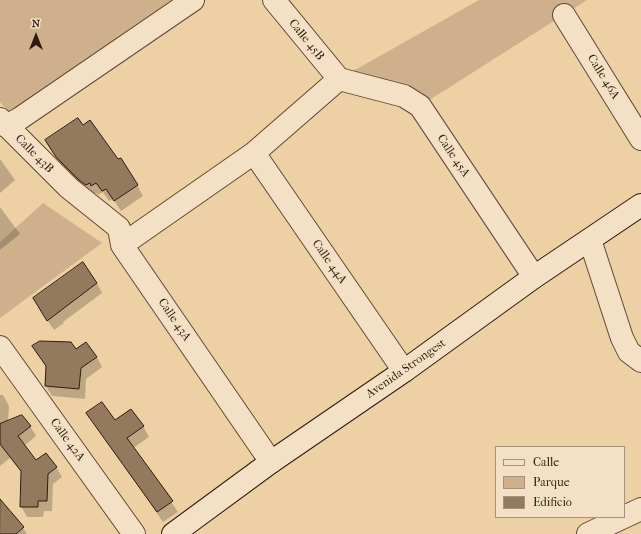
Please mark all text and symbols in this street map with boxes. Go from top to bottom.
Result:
north arrow [16,16,56,56]
text: N [32,17,40,30]
street label: Calle 45B [285,17,327,63]
street label: Calle 46A [584,52,622,102]
street label: Calle 43B [12,132,56,176]
street label: Calle 45A [433,132,473,180]
street label: Calle 44A [309,237,349,287]
street label: Calle 43A [154,296,194,344]
street label: Avenida Strongest [363,336,449,402]
street label: Calle 42A [47,416,87,464]
legend [495,446,625,518]
text: Calle [533,455,559,469]
text: Parque [533,475,570,489]
text: Edificio [533,495,572,509]

